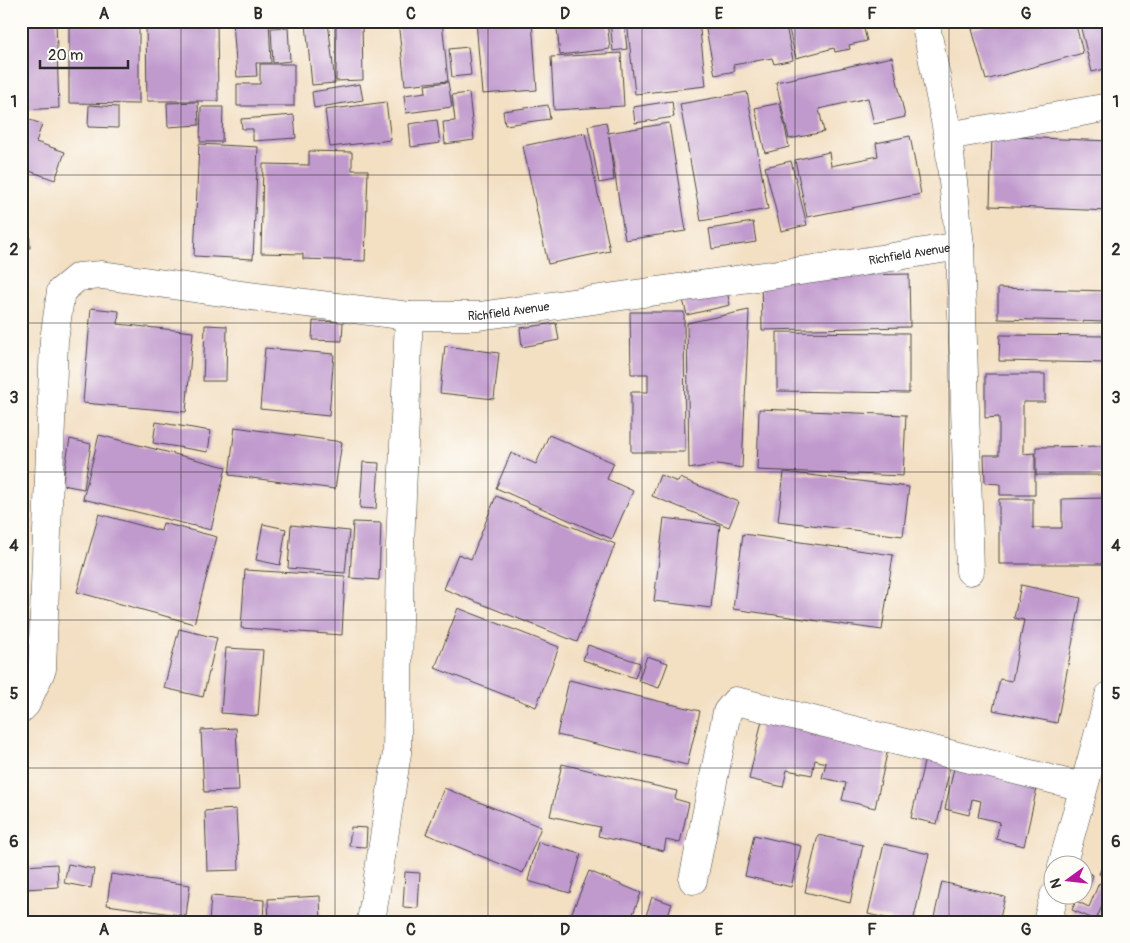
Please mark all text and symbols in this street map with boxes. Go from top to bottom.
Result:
text: A [99,4,110,24]
text: B [253,4,263,24]
text: C [406,4,416,24]
text: D [560,4,570,24]
text: E [715,4,724,24]
text: F [867,4,877,24]
text: G [1021,4,1032,24]
scale bar [40,38,128,70]
text: 20 m [48,46,83,65]
text: 1 [11,92,17,112]
text: 1 [1113,92,1119,112]
text: 2 [10,240,19,260]
street label: Richfield Avenue [868,240,951,268]
text: 2 [1112,240,1121,260]
street label: Richfield Avenue [468,299,550,324]
text: 3 [10,388,19,408]
text: 3 [1112,388,1121,408]
text: 4 [9,536,19,556]
text: 4 [1111,536,1121,556]
text: 5 [10,684,19,704]
text: 5 [1112,684,1121,704]
text: 6 [9,832,19,852]
text: 6 [1111,832,1121,852]
north arrow [1042,856,1092,906]
text: N [1046,876,1065,890]
text: A [99,920,110,940]
text: B [253,920,263,940]
text: C [406,920,416,940]
text: D [560,920,570,940]
text: E [715,920,724,940]
text: F [867,920,877,940]
text: G [1021,920,1032,940]

